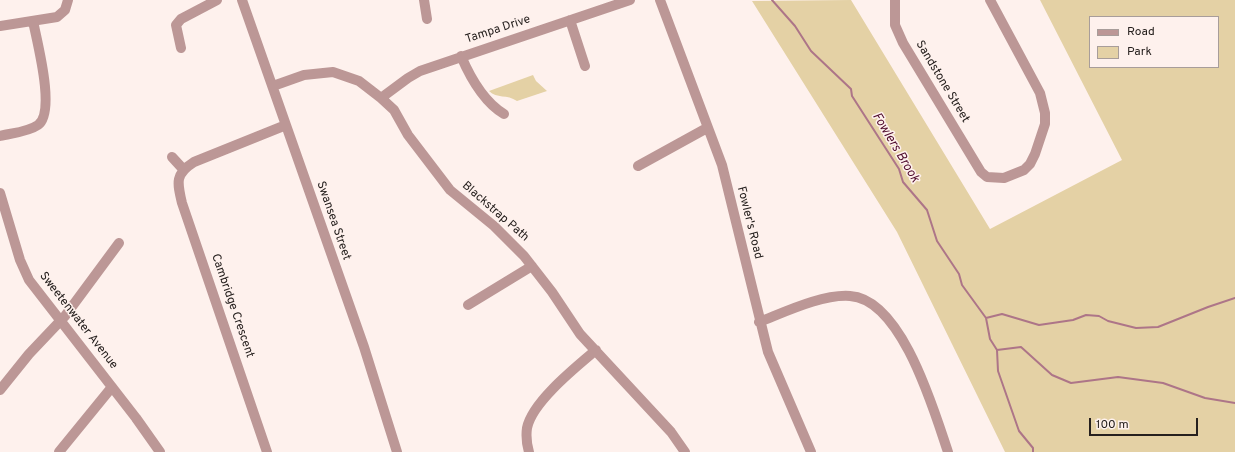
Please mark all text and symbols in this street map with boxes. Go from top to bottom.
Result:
street label: Tampa Drive [464,13,532,47]
legend [1089,16,1219,68]
text: Road [1127,24,1155,40]
street label: Sandstone Street [912,38,972,126]
text: Park [1127,44,1152,60]
water label: Fowlers Brook [868,110,922,186]
street label: Blackstrap Path [459,179,531,245]
street label: Swansea Street [313,180,353,262]
street label: Fowler's Road [733,185,765,261]
street label: Cambridge Crescent [207,252,257,360]
street label: Sweetenwater Avenue [36,270,120,372]
scale bar [1091,410,1200,436]
text: 100 m [1096,417,1129,433]

